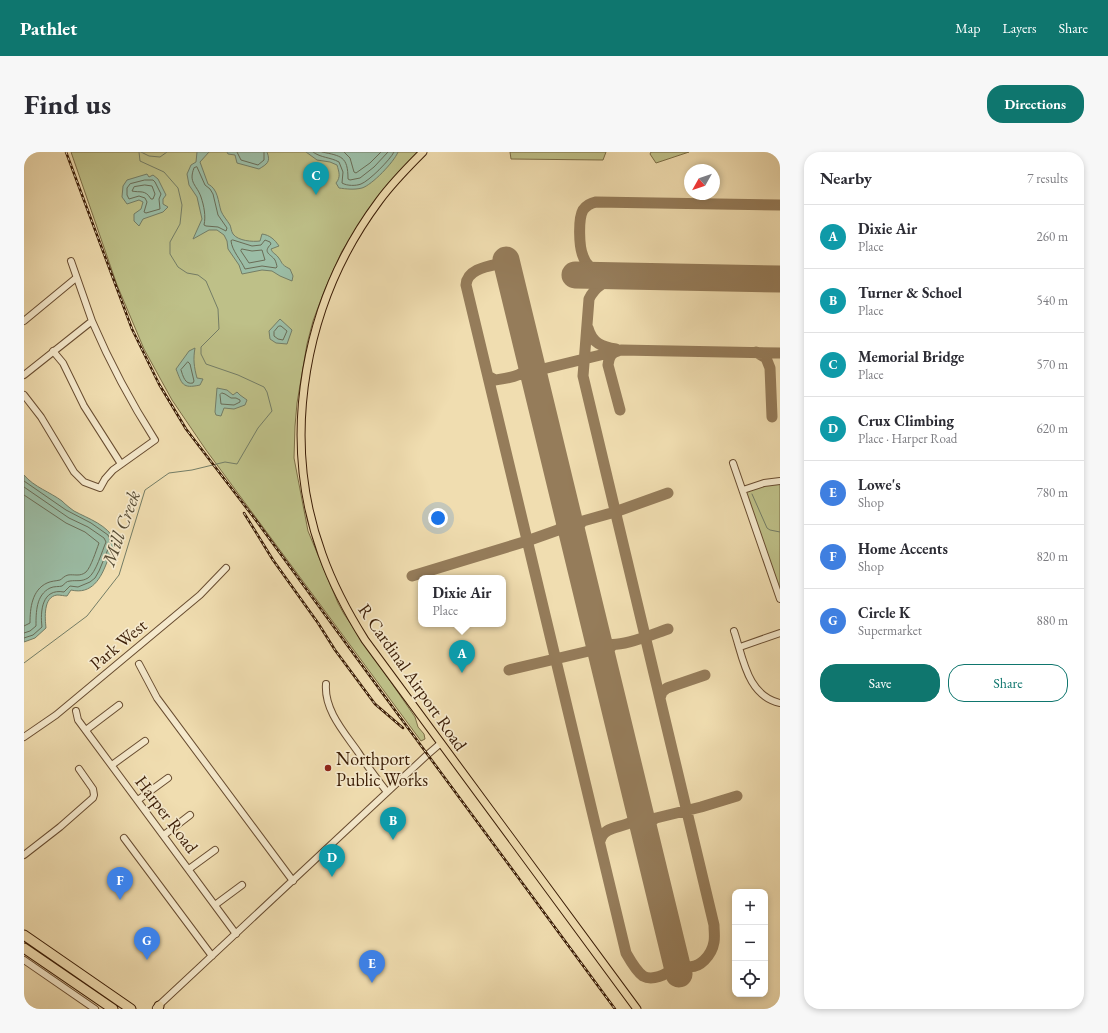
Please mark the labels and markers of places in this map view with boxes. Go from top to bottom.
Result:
pin: C [303,162,329,195]
pin: A [449,640,475,673]
place label: Northport Public Works [336,747,428,791]
marker: Northport Public Works [323,763,333,773]
pin: B [380,807,406,840]
pin: D [319,844,345,877]
pin: F [107,867,133,900]
pin: G [134,927,160,960]
pin: E [359,950,385,983]

